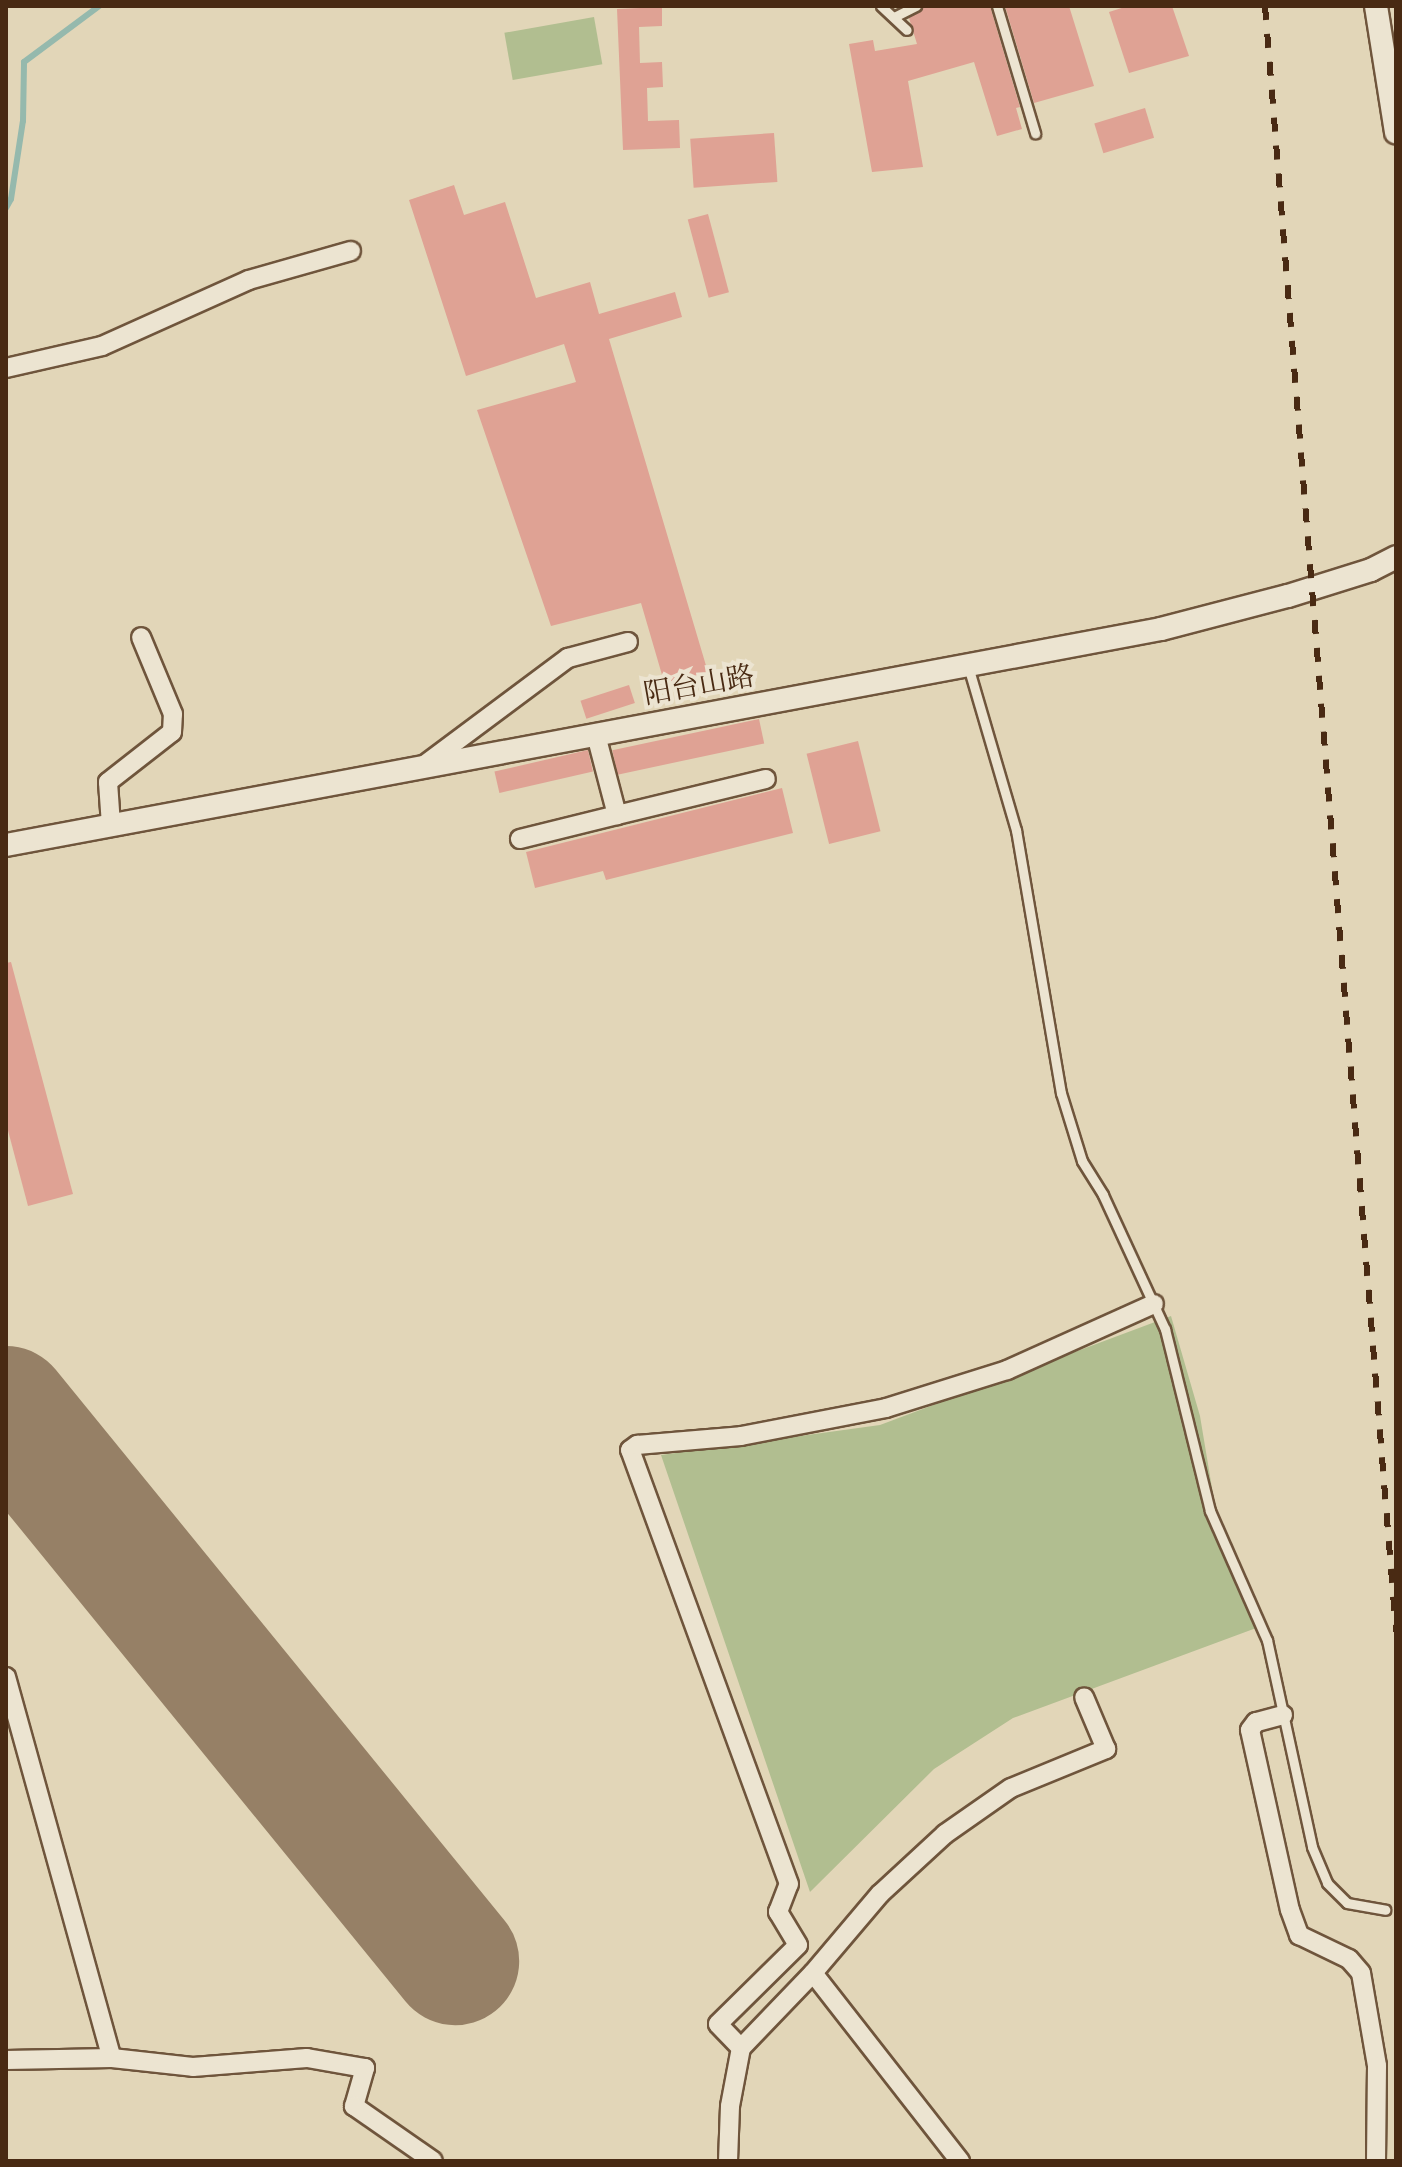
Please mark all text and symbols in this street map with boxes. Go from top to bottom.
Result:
street label: 阳台山路 [641,659,757,711]

